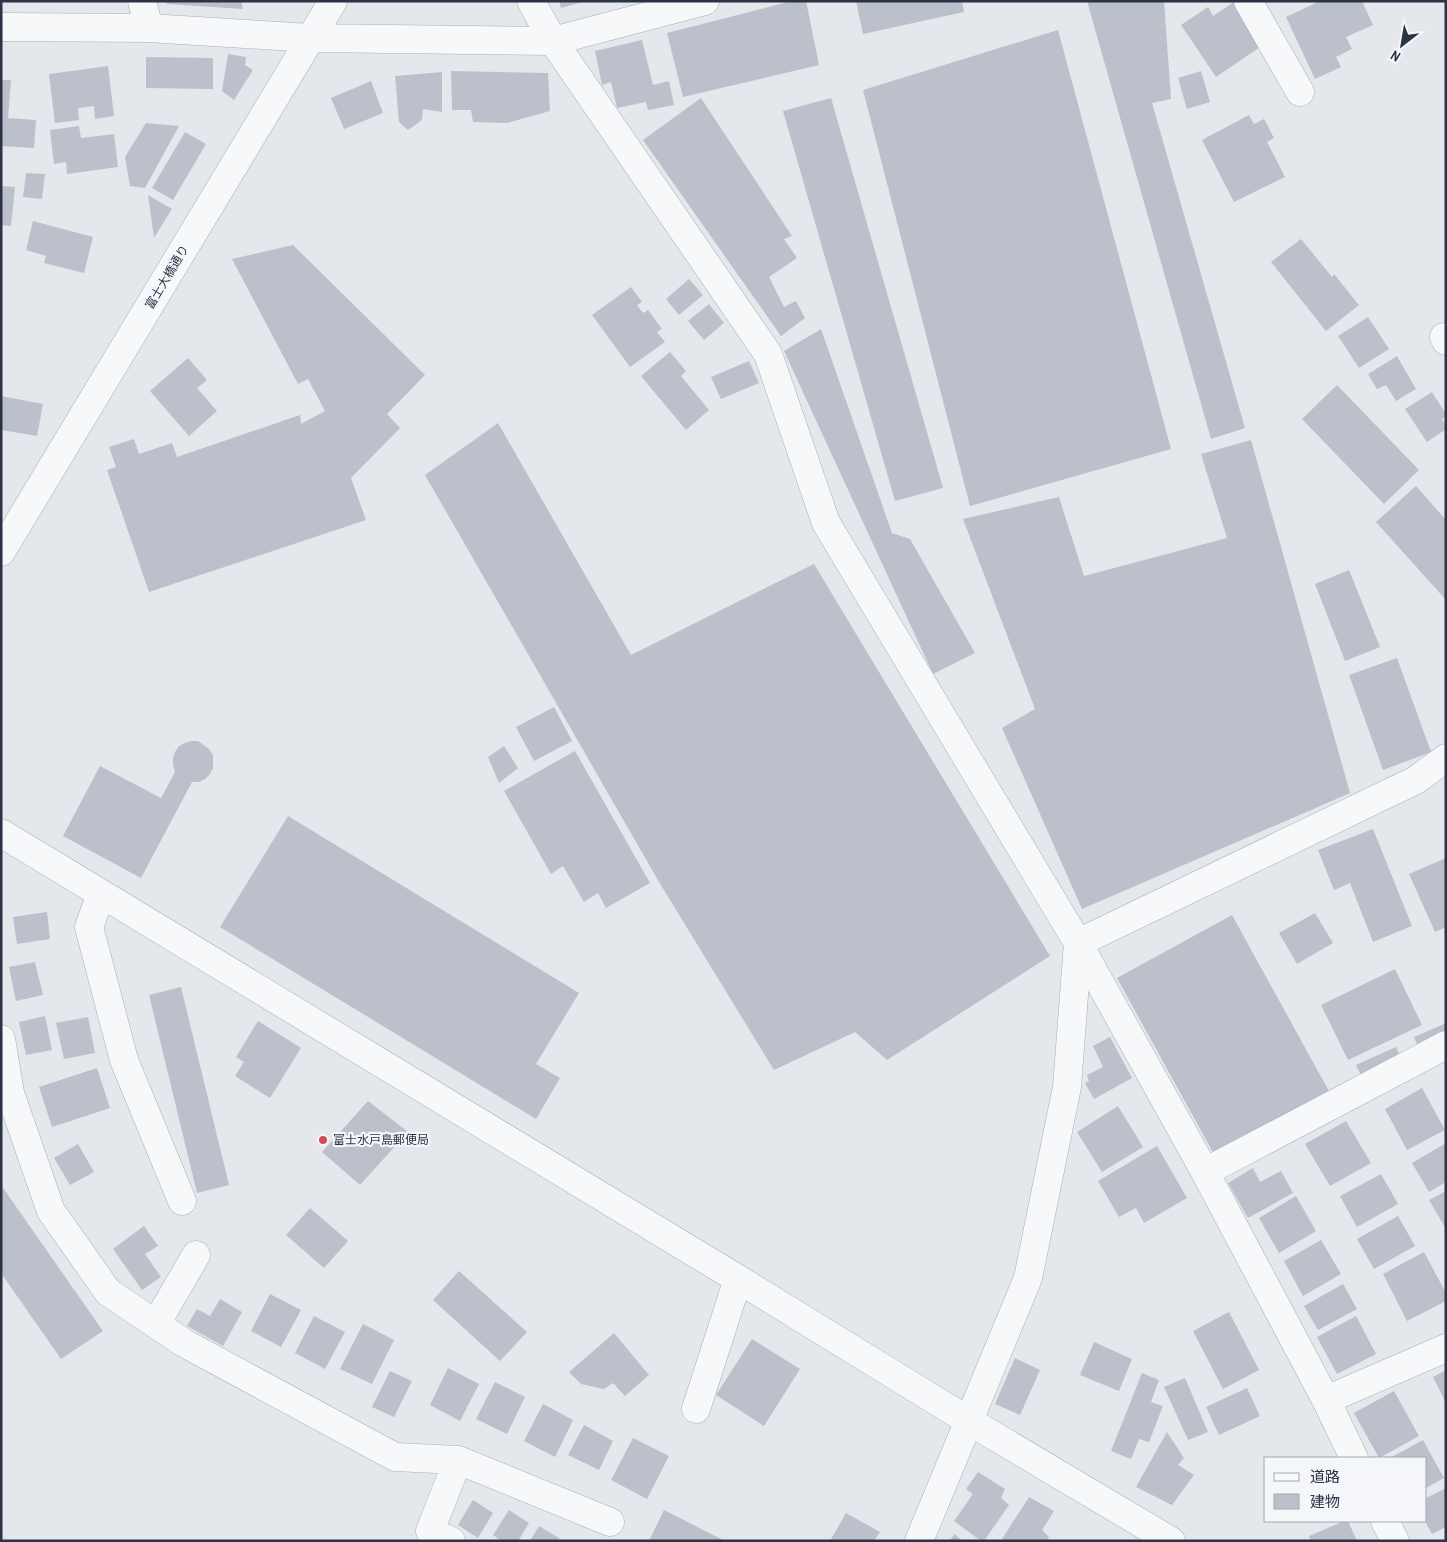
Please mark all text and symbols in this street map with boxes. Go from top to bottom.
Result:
north arrow [1377,20,1427,70]
text: N [1387,46,1403,66]
street label: 富士大橋通り [142,242,192,312]
place label: 富士水戸島郵便局 [333,1132,429,1148]
marker: 富士水戸島郵便局 [317,1134,329,1146]
legend [1264,1457,1427,1522]
text: 道路 [1310,1466,1340,1487]
text: 建物 [1310,1491,1340,1512]

